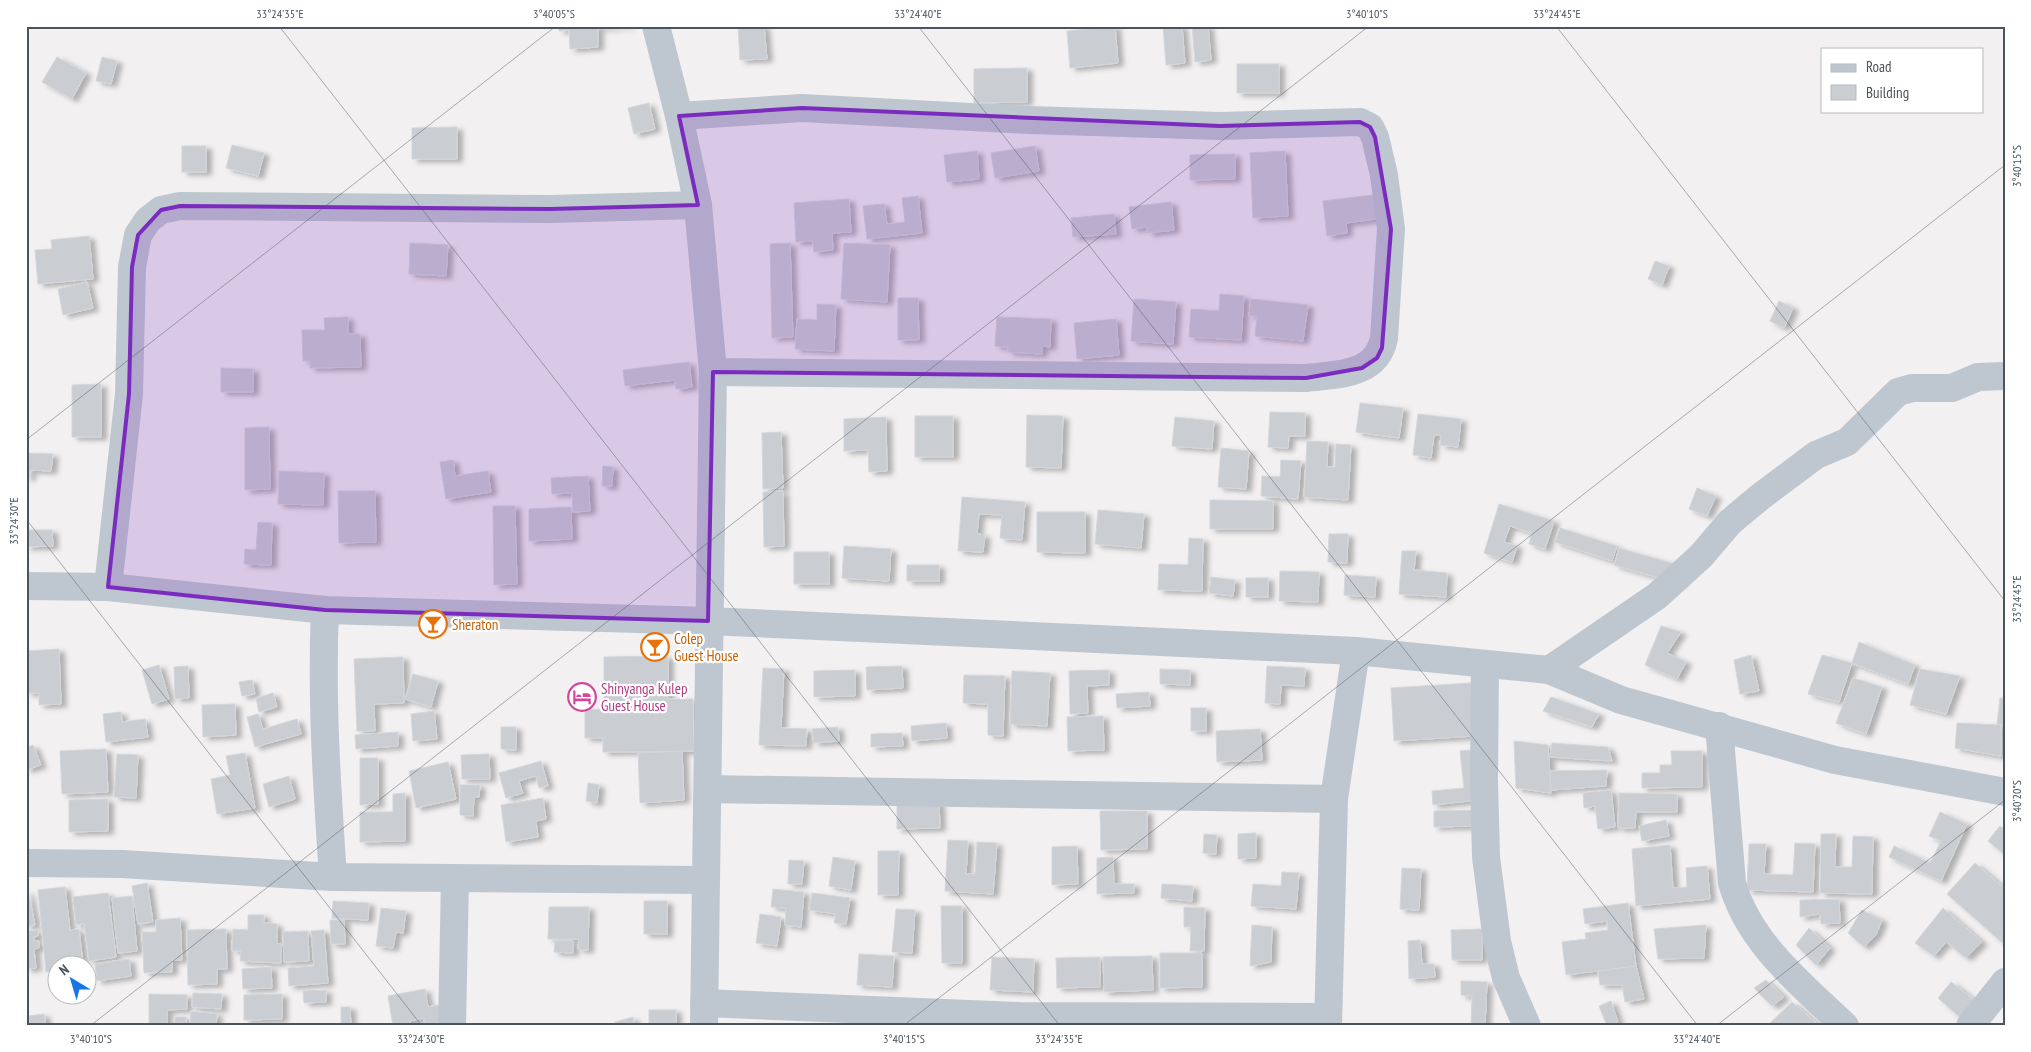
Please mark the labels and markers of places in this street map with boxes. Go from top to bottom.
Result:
bar icon: Sheraton [418,609,448,639]
place label: Sheraton [452,615,498,634]
place label: Colep Guest House [674,629,739,665]
bar icon: Colep Guest House [640,632,670,662]
place label: Shinyanga Kulep Guest House [601,679,688,715]
hotel icon: Shinyanga Kulep Guest House [567,682,597,712]

